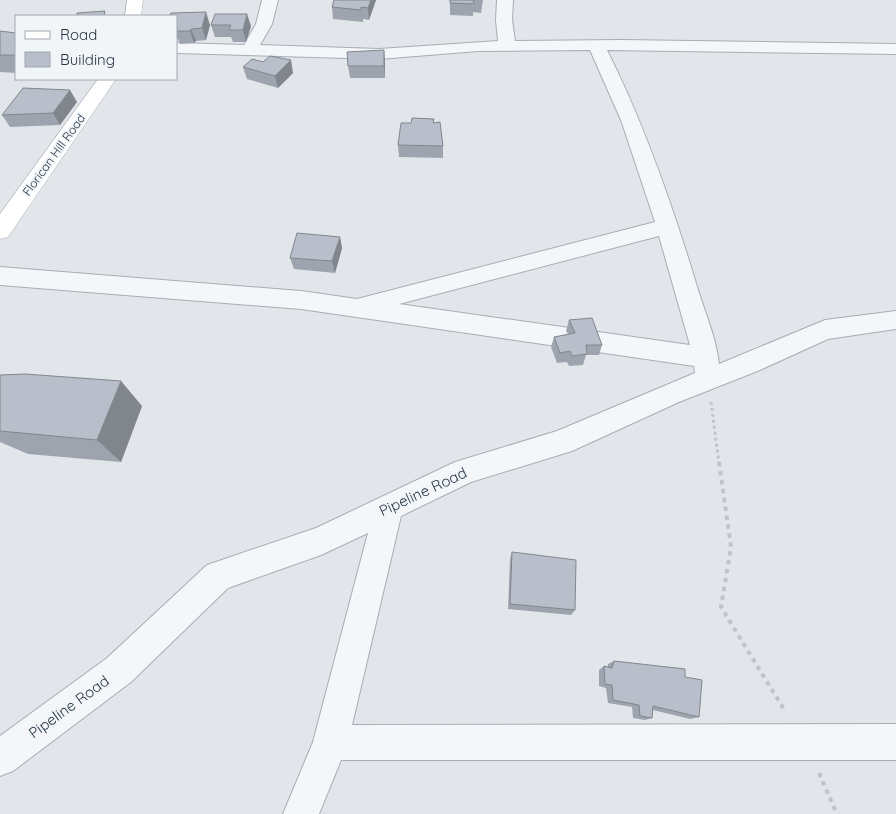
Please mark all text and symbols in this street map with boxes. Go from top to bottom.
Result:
legend [15,15,178,80]
text: Road [60,25,97,44]
text: Building [60,50,115,69]
street label: Florican Hill Road [19,111,88,198]
street label: Pipeline Road [376,463,470,520]
street label: Pipeline Road [25,671,113,742]

